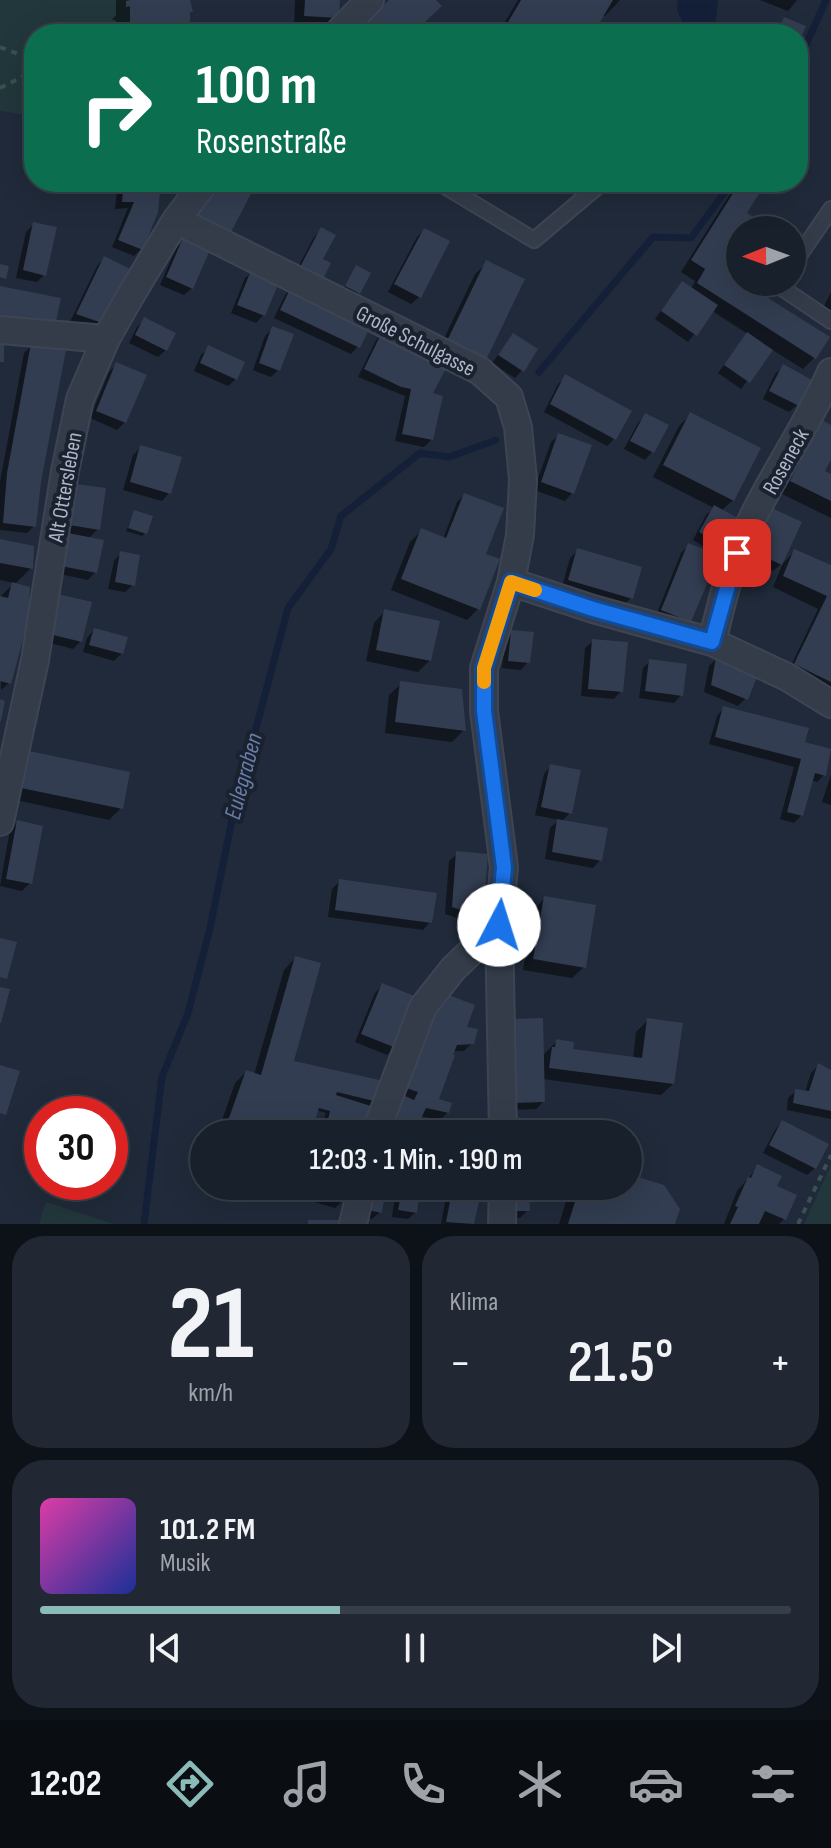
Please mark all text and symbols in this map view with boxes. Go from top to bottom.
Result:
text: 100 m [196,53,317,120]
icon: right [64,56,168,160]
text: Rosenstraße [196,121,347,164]
north arrow [726,216,806,296]
map controls [726,216,806,296]
street label: Große Schulgasse [351,300,479,383]
street label: Roseneck [757,424,816,499]
street label: Alt Ottersleben [42,430,88,545]
pin [703,519,771,587]
icon: arrive [715,531,759,575]
water label: Eulegraben [218,730,269,822]
position arrow [457,883,541,967]
speed limit sign: 30 [24,1096,128,1200]
text: 12:03 · 1 Min. · 190 m [310,1142,522,1178]
text: 21 [168,1263,254,1388]
text: Klima [450,1287,498,1318]
text: 21.5° [567,1327,673,1399]
text: − [450,1337,471,1390]
text: + [769,1337,791,1390]
text: km/h [188,1378,233,1409]
text: 101.2 FM [160,1512,255,1548]
text: Musik [160,1548,210,1579]
icon: previous [143,1626,187,1670]
icon: pause [393,1626,437,1670]
icon: next [644,1626,688,1670]
icon: directions [162,1756,218,1812]
icon: music [279,1756,335,1812]
icon: phone [395,1756,451,1812]
icon: climate [512,1756,568,1812]
icon: car [628,1756,684,1812]
icon: filters [745,1756,801,1812]
text: 12:02 [30,1763,102,1806]

